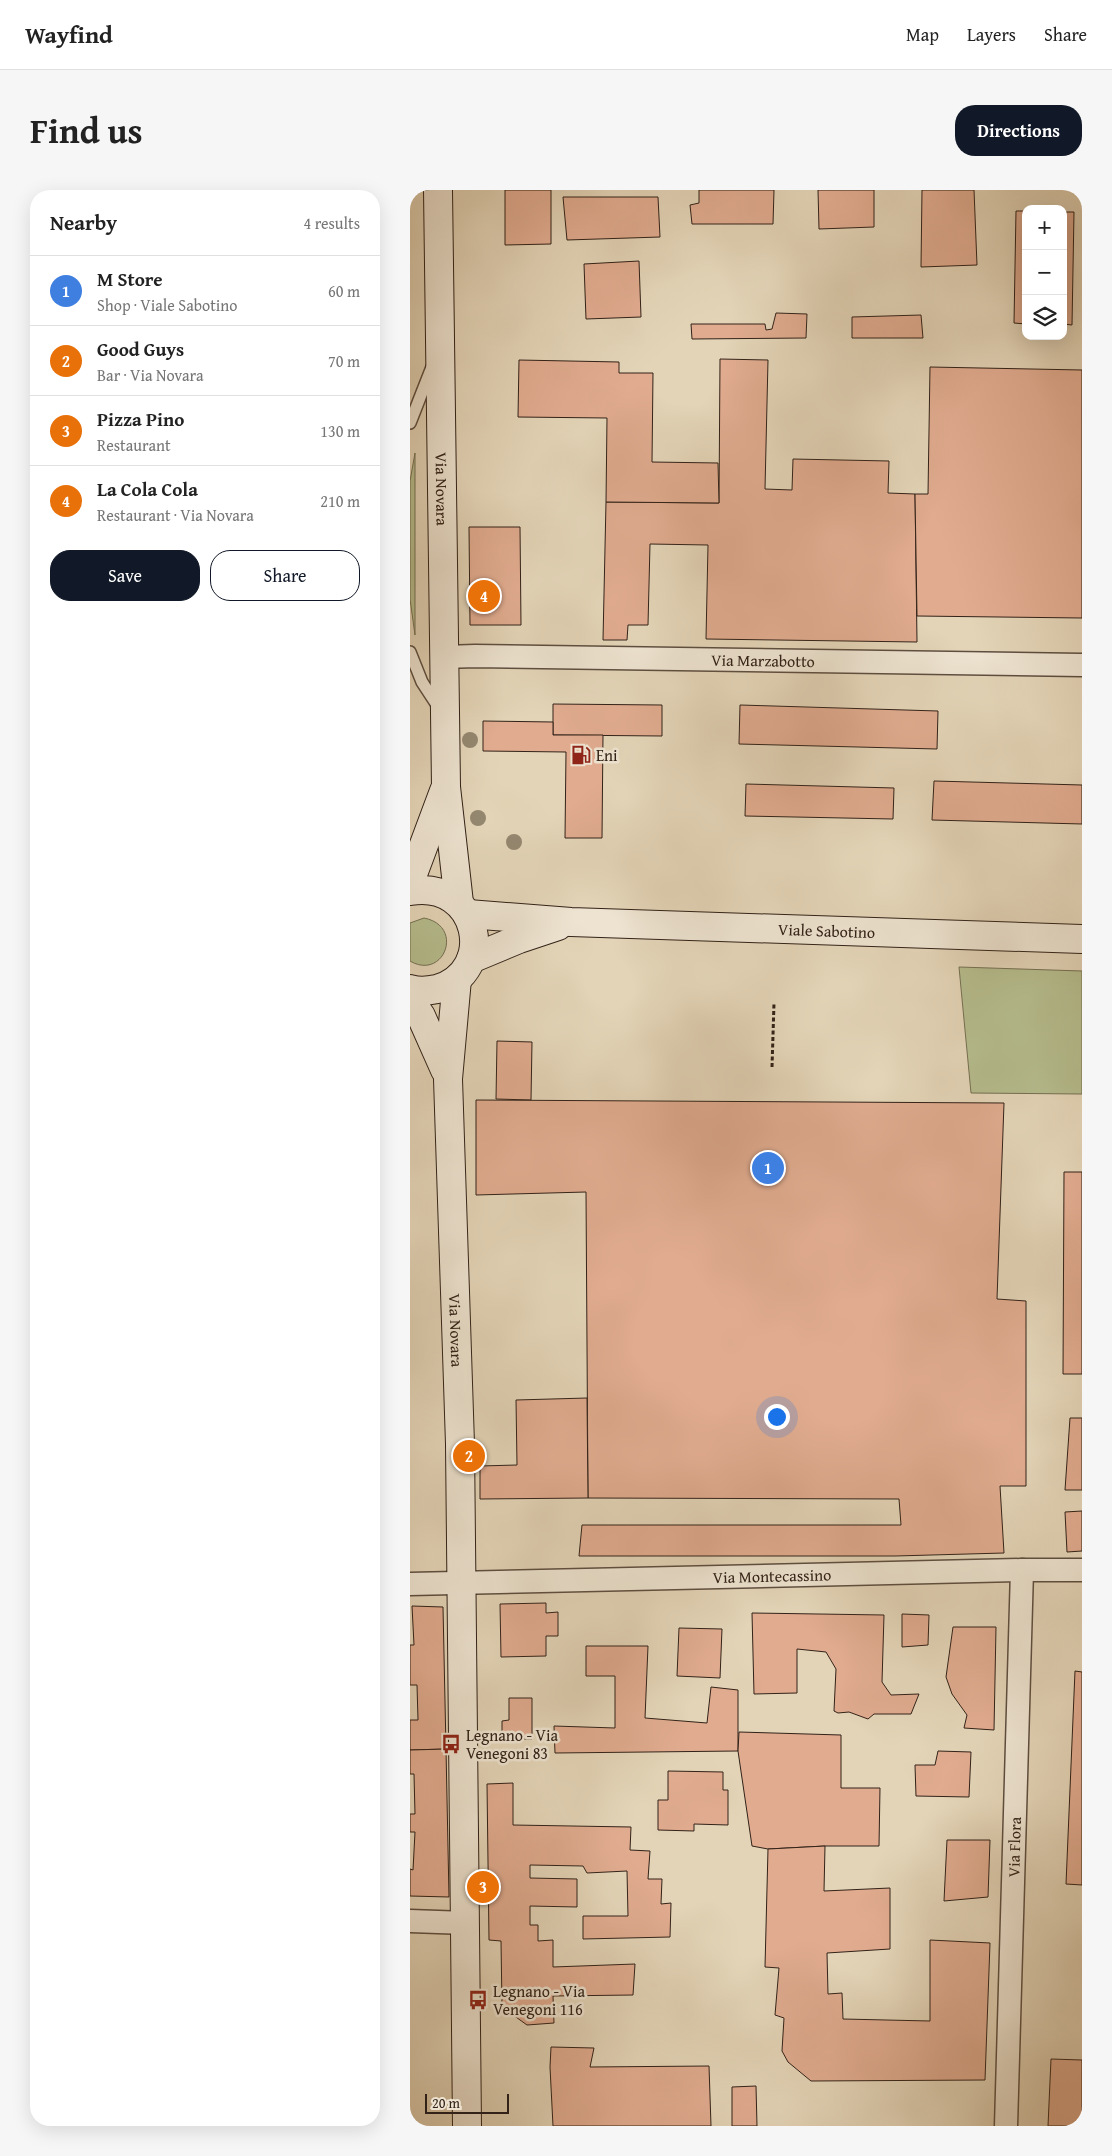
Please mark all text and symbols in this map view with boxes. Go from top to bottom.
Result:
text: Wayfind [25,17,113,52]
text: Map [906,21,939,48]
text: Layers [967,21,1016,48]
text: Share [1044,21,1087,48]
text: Find us [30,105,143,156]
button: Directions [955,105,1082,156]
map controls [1022,205,1067,340]
button: + [1022,205,1067,250]
text: Nearby [50,207,117,238]
text: 4 results [303,211,360,235]
button: − [1022,250,1067,295]
text: M Store [97,265,163,293]
text: 1 [62,279,70,303]
text: 60 m [328,279,360,303]
text: Shop · Viale Sabotino [97,293,237,317]
button: layers [1022,295,1067,340]
text: Good Guys [97,335,184,363]
text: 2 [62,349,70,373]
text: 70 m [328,349,360,373]
text: Bar · Via Novara [97,363,204,387]
text: Pizza Pino [97,405,184,433]
text: 3 [62,419,70,443]
text: 130 m [320,419,360,443]
text: Restaurant [97,433,171,457]
street label: Via Novara [430,452,455,526]
text: La Cola Cola [97,475,198,503]
text: 4 [62,489,70,513]
text: 210 m [320,489,360,513]
text: Restaurant · Via Novara [97,503,254,527]
button: Save [50,550,200,601]
button: Share [210,550,360,601]
pin: 4 [468,577,500,615]
street label: Via Marzabotto [711,648,815,673]
place label: Eni [596,743,618,767]
fuel station icon: Eni [570,744,592,766]
street label: Viale Sabotino [778,917,876,944]
pin: 1 [752,1149,784,1187]
street label: Via Novara [443,1293,469,1368]
your location [764,1404,790,1430]
pin: 2 [453,1437,485,1475]
street label: Via Montecassino [712,1562,831,1589]
place label: Legnano - Via Venegoni 83 [466,1723,558,1765]
bus stop icon: Legnano - Via Venegoni 83 [440,1733,462,1755]
street label: Via Flora [1001,1816,1027,1878]
pin: 3 [467,1868,499,1906]
place label: Legnano - Via Venegoni 116 [493,1979,585,2021]
bus stop icon: Legnano - Via Venegoni 116 [467,1989,489,2011]
scale bar [425,2091,509,2114]
text: 20 m [432,2093,460,2113]

